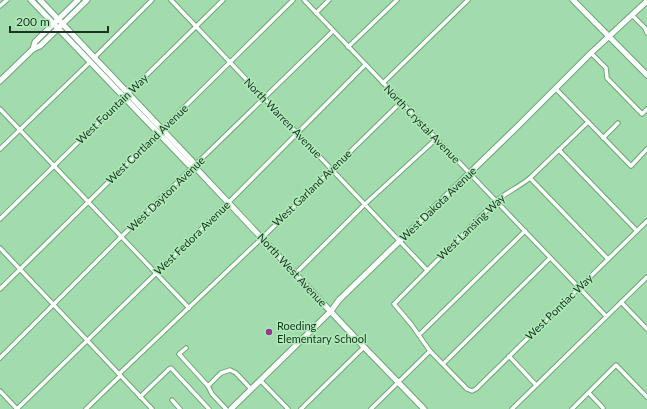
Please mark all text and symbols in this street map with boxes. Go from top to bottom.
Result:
scale bar [10,8,108,34]
text: 200 m [16,14,50,29]
street label: West Fountain Way [73,71,151,146]
street label: North Warren Avenue [242,75,325,160]
street label: North Crystal Avenue [382,82,463,166]
street label: West Cortland Avenue [103,101,190,186]
street label: West Garland Avenue [269,146,354,229]
street label: West Dayton Avenue [124,153,207,234]
street label: West Dakota Avenue [397,164,479,244]
street label: West Lansing Way [434,191,507,262]
street label: West Fedora Avenue [151,198,232,277]
street label: North West Avenue [255,230,330,309]
street label: West Pontiac Way [522,271,595,342]
place label: Roeding Elementary School [277,319,367,345]
marker: Roeding Elementary School [264,327,274,337]

